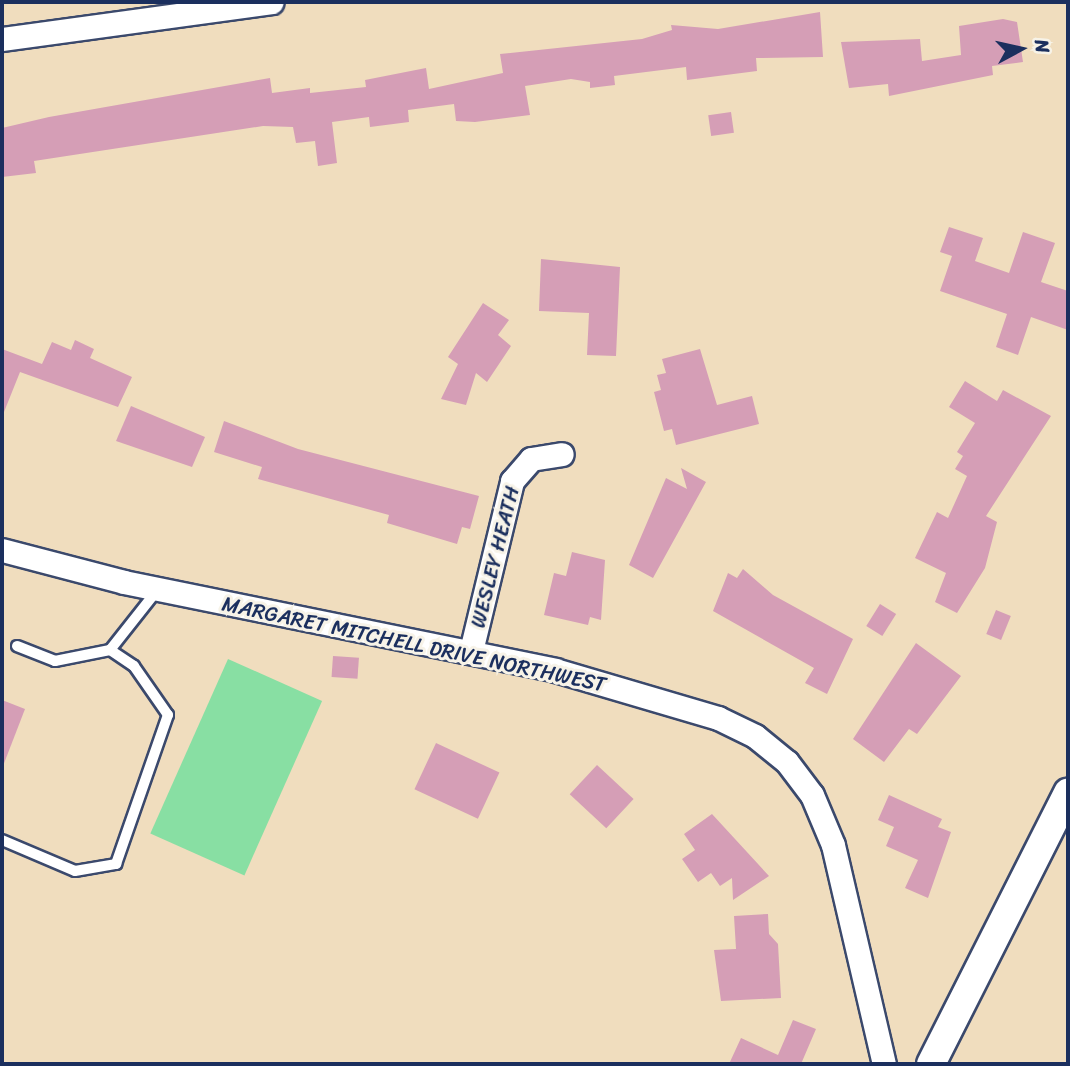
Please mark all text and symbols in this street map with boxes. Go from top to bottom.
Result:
north arrow [986,14,1056,84]
text: N [1025,37,1060,55]
street label: WESLEY HEATH [465,483,525,631]
street label: MARGARET MITCHELL DRIVE NORTHWEST [220,591,608,697]

